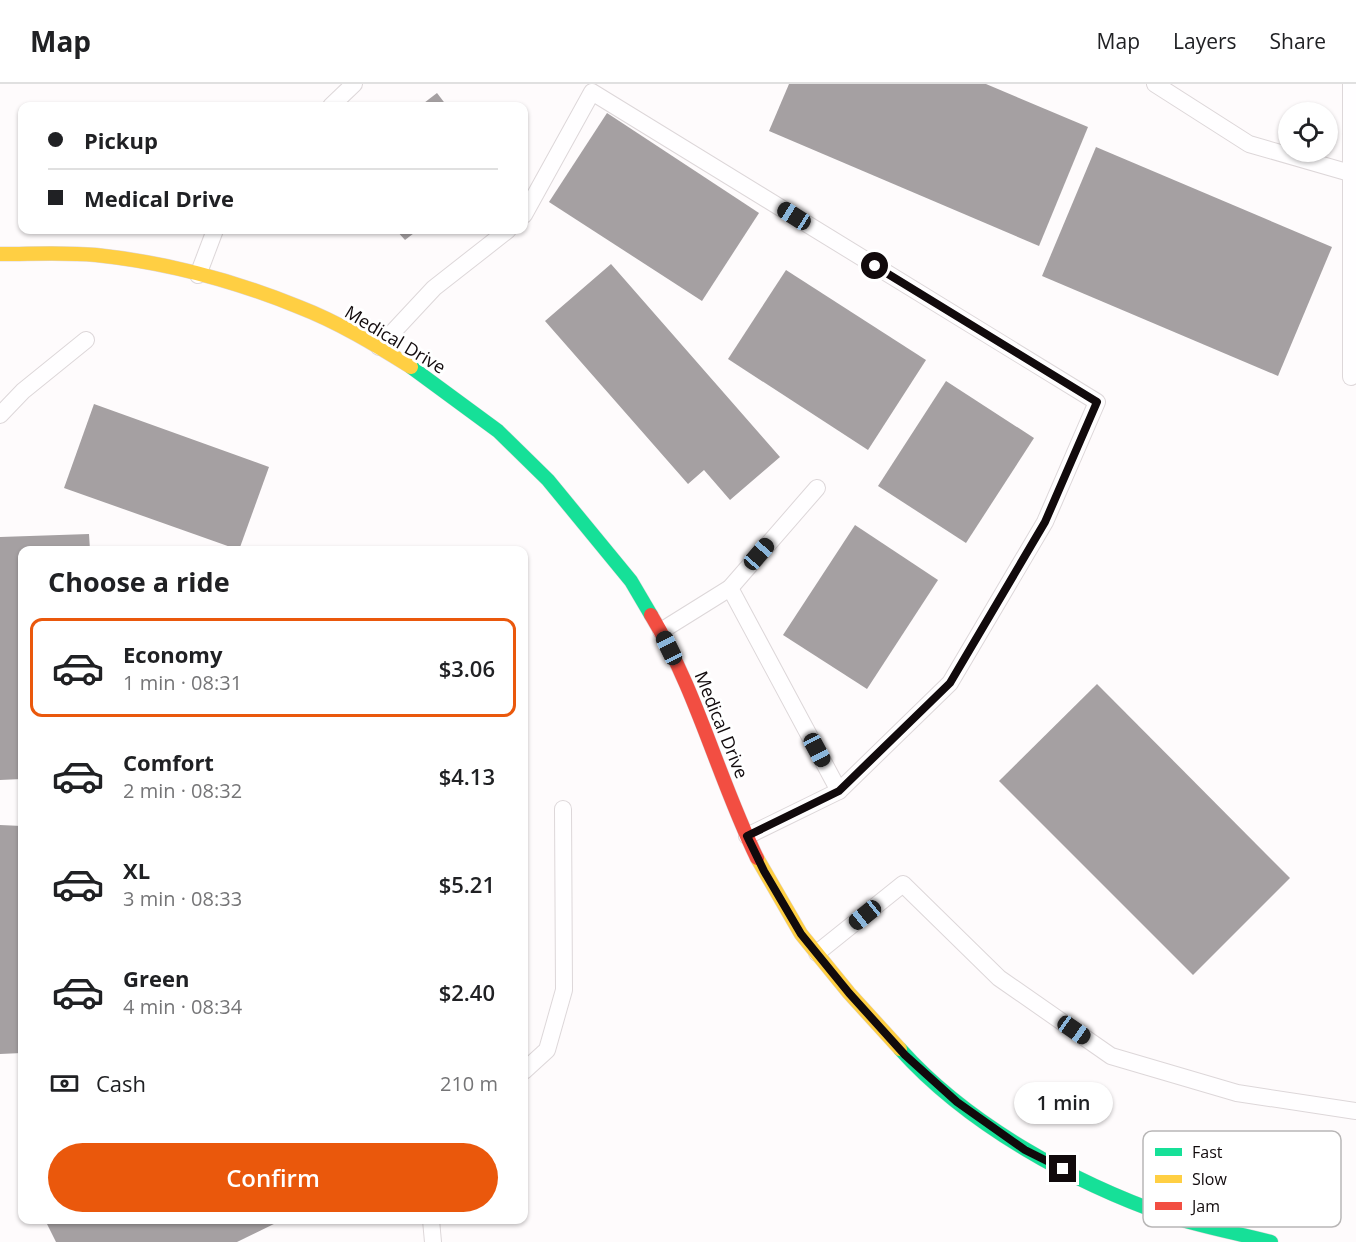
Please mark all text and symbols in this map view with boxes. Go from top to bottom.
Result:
text: Map [30,22,91,60]
text: Map [1097,27,1140,55]
text: Layers [1173,27,1237,55]
text: Share [1270,27,1326,55]
map controls [1278,102,1338,162]
button: locate [1278,102,1338,162]
text: Pickup [84,125,158,155]
text: Medical Drive [84,183,234,213]
car [774,199,814,233]
route start [861,252,888,279]
street label: Medical Drive [341,300,450,379]
car [740,535,778,573]
text: Choose a ride [48,563,230,600]
car [653,628,685,668]
text: Economy [123,639,222,669]
icon: car [51,641,105,695]
text: $3.06 [439,653,495,683]
street label: Medical Drive [689,667,754,782]
text: 1 min · 08:31 [123,669,242,696]
car [801,730,833,770]
text: Comfort [123,747,214,777]
icon: car [51,749,105,803]
text: $4.13 [439,761,495,791]
text: 2 min · 08:32 [123,777,242,804]
text: XL [123,855,150,885]
icon: car [51,857,105,911]
text: $5.21 [439,869,495,899]
text: 3 min · 08:33 [123,885,242,912]
car [845,897,885,933]
text: Green [123,963,189,993]
icon: car [51,965,105,1019]
text: $2.40 [439,977,495,1007]
text: 4 min · 08:34 [123,993,242,1020]
car [1054,1012,1094,1048]
icon: cash [48,1067,81,1100]
text: Cash [96,1068,146,1098]
text: 210 m [440,1070,498,1097]
callout: 1 min [1014,1082,1112,1124]
text: 1 min [1037,1089,1091,1116]
legend [1143,1131,1341,1227]
text: Fast [1192,1141,1223,1163]
button: Confirm [48,1143,498,1212]
route end [1049,1155,1076,1182]
text: Slow [1192,1168,1227,1190]
text: Jam [1190,1195,1220,1217]

